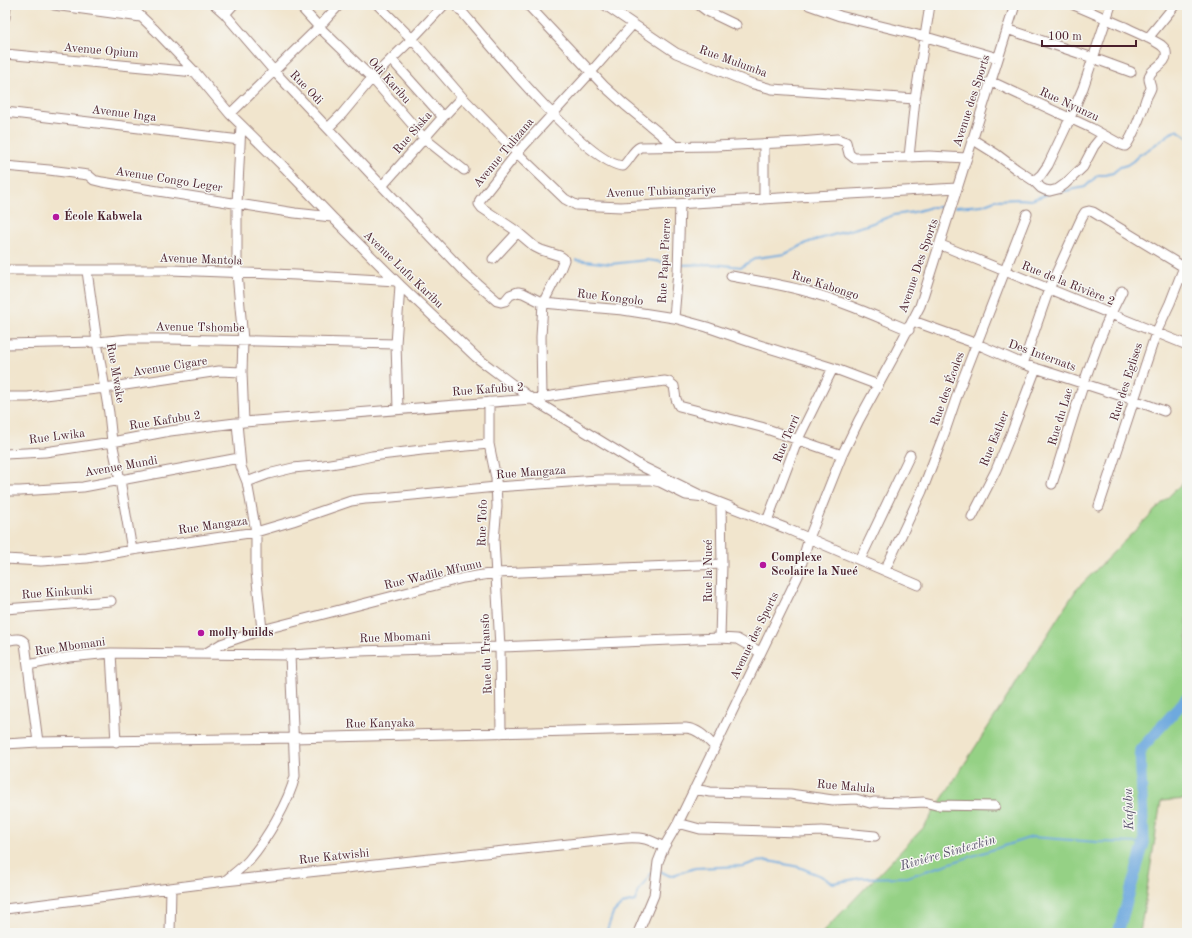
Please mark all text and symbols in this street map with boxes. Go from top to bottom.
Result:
scale bar [1042,22,1136,48]
text: 100 m [1048,31,1082,43]
street label: Avenue Opium [63,42,139,60]
street label: Rue Mulumba [697,44,769,80]
street label: Avenue des Sports [951,54,993,148]
street label: Odi Karibu [365,56,413,107]
street label: Rue Odi [287,69,325,107]
street label: Rue Nyunzu [1037,86,1101,124]
street label: Avenue Inga [91,104,157,124]
street label: Rue Siska [391,109,435,157]
street label: Avenue Tulizana [472,116,536,190]
street label: Avenue Congo Leger [115,166,223,194]
street label: Avenue Tubiangariye [606,184,717,200]
place label: École Kabwela [64,208,142,223]
marker: École Kabwela [51,212,61,222]
street label: Avenue Des Sports [897,217,941,315]
street label: Rue Papa Pierre [657,218,673,304]
street label: Avenue Lufu Karibu [361,229,445,311]
street label: Avenue Mantola [159,253,243,267]
street label: Rue de la Rivière 2 [1020,260,1116,308]
street label: Rue Kabongo [790,269,860,303]
street label: Rue Kongolo [576,288,644,308]
street label: Avenue Tshombe [155,321,245,335]
street label: Des Internats [1007,338,1077,374]
street label: Rue des Eglises [1109,341,1145,423]
street label: Rue Mwake [104,342,126,404]
street label: Rue des Écoles [926,349,967,428]
street label: Avenue Cigare [132,355,209,379]
street label: Rue Kafubu 2 [452,381,524,399]
street label: Rue du Lac [1047,387,1075,447]
street label: Rue Kafubu 2 [128,409,202,433]
street label: Rue Esther [978,410,1012,468]
street label: Rue Terri [772,414,802,464]
street label: Rue Lwika [28,428,86,446]
street label: Avenue Mundi [84,455,158,479]
street label: Rue Mangaza [496,465,566,481]
street label: Rue Tofo [476,499,490,547]
street label: Rue Mangaza [178,515,249,537]
street label: Rue la Nueé [703,539,715,603]
place label: Complexe Scolaire la Nueé [771,552,858,578]
street label: Rue Wadile Mfumu [383,558,483,592]
marker: Complexe Scolaire la Nueé [758,560,768,570]
street label: Rue Kinkunki [21,585,93,601]
street label: Avenue des Sports [729,590,781,682]
street label: Rue du Transfo [480,613,494,695]
place label: molly builds [209,627,274,639]
marker: molly builds [196,628,206,638]
street label: Rue Mbomani [359,631,431,645]
street label: Rue Mbomani [34,636,106,658]
street label: Rue Kanyaka [345,717,415,731]
street label: Rue Malula [816,778,876,796]
water label: Kafubu [1122,787,1136,831]
water label: Riviére Sintexkin [898,833,998,873]
street label: Rue Katwishi [298,847,370,867]

